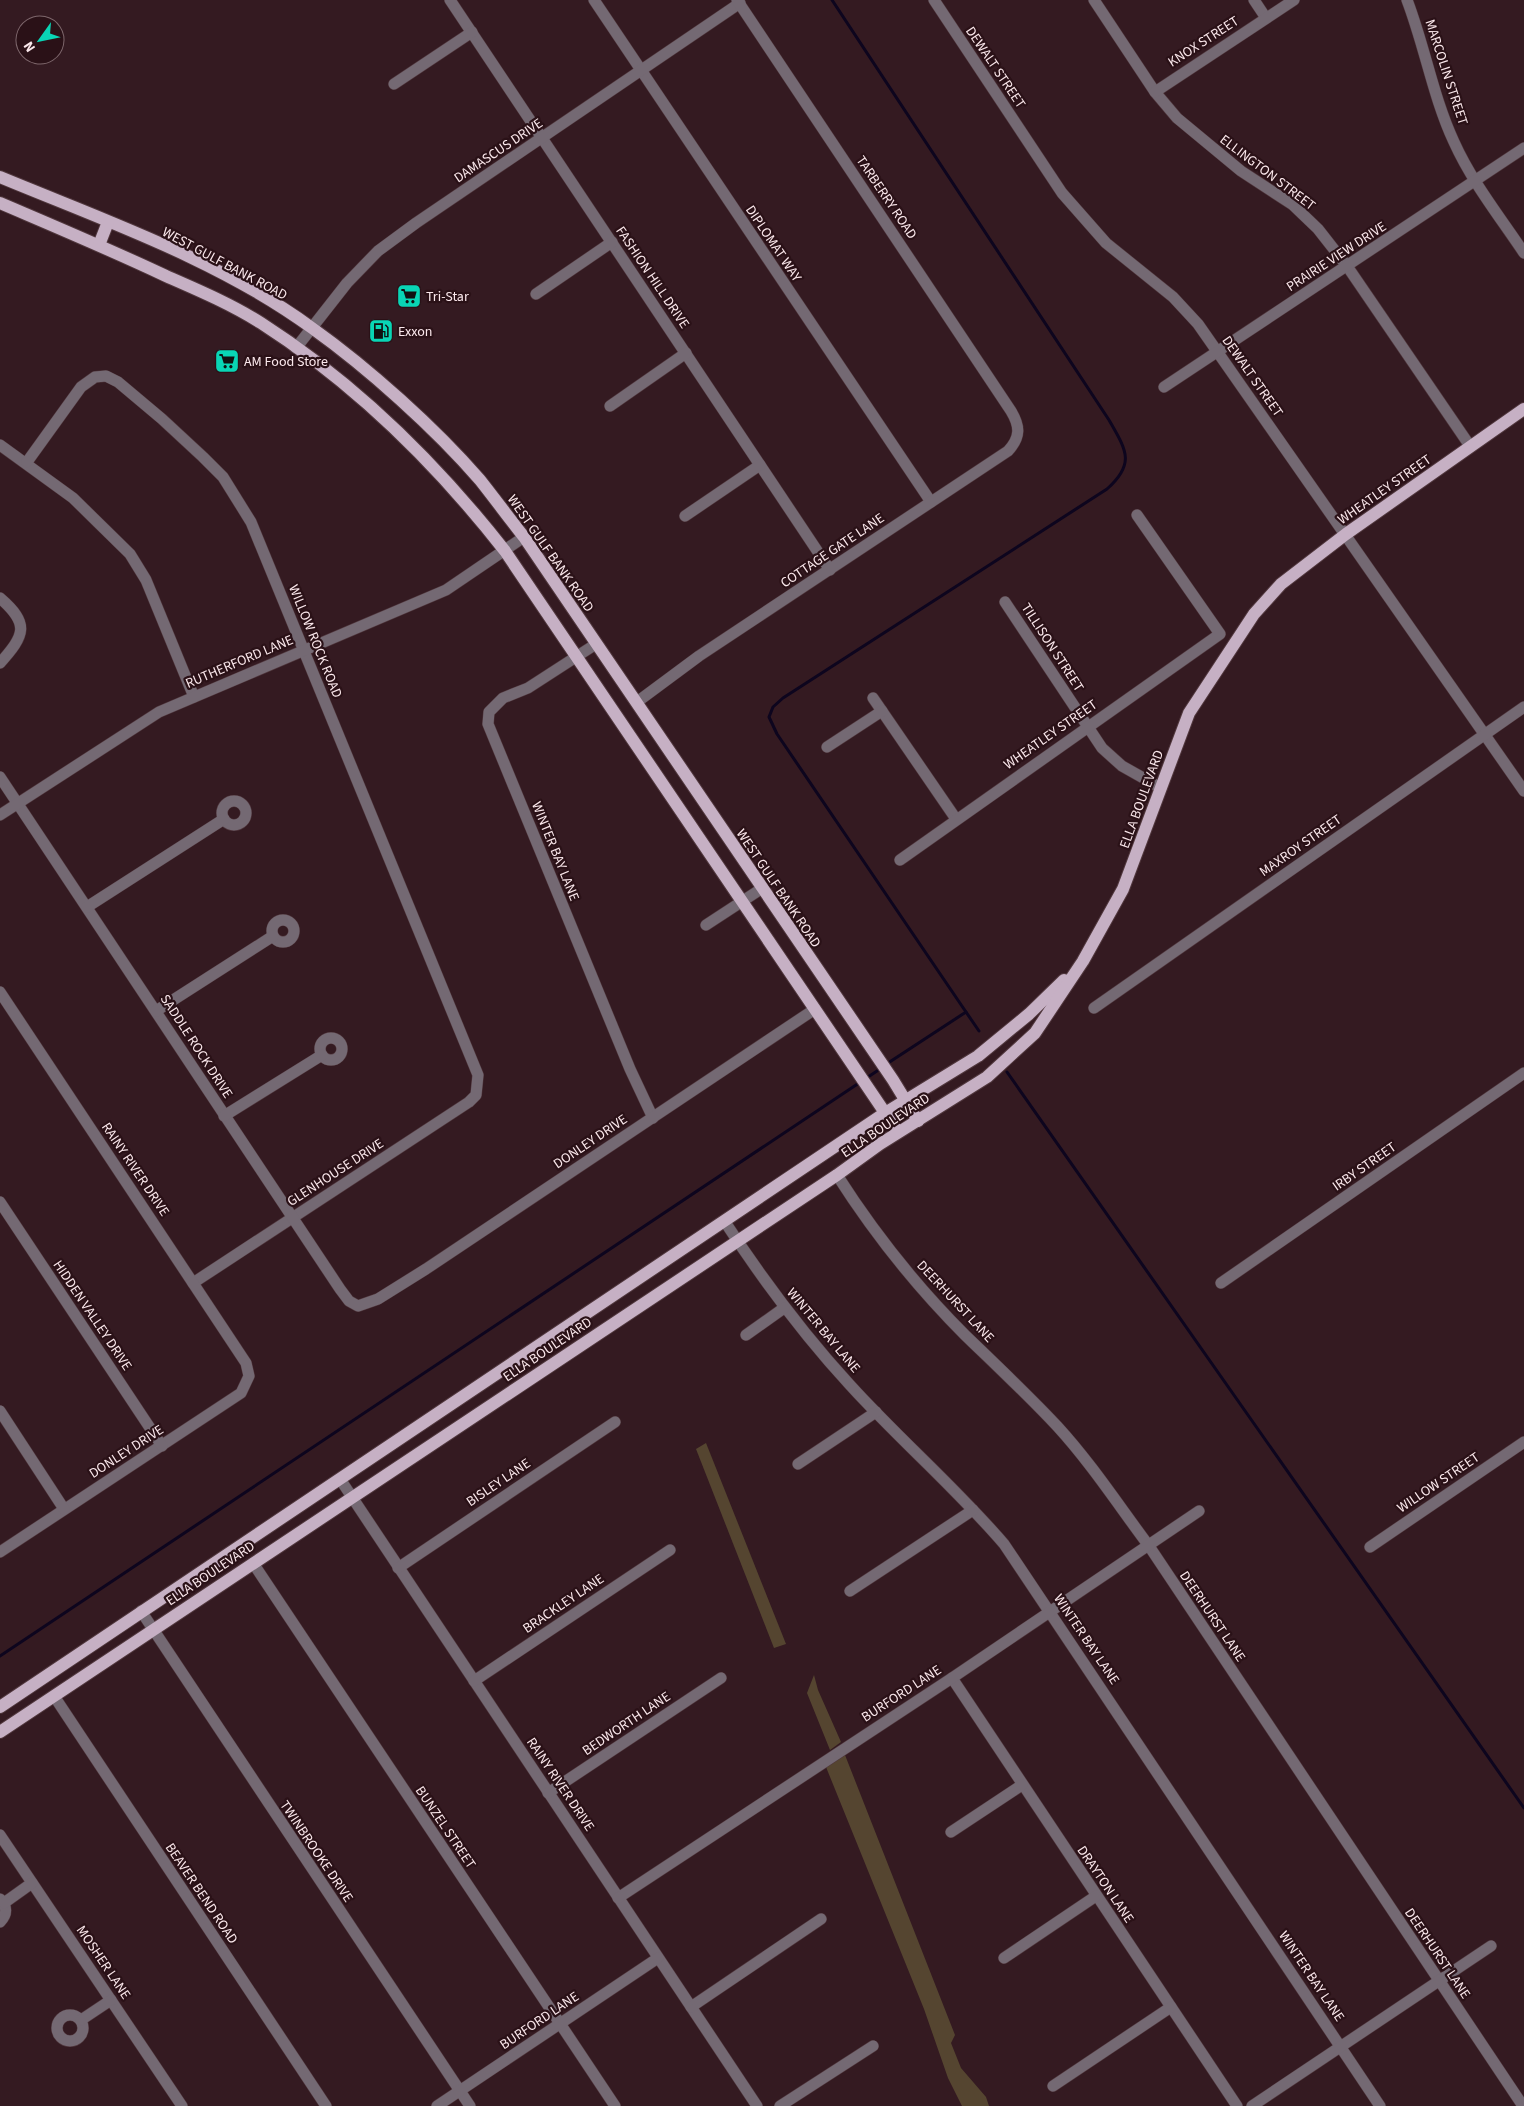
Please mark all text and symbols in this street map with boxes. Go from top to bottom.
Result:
street label: KNOX STREET [1164,11,1243,72]
north arrow [15,15,65,65]
street label: MARCOLIN STREET [1420,17,1473,128]
street label: DEWALT STREET [960,23,1030,113]
text: N [19,37,41,56]
street label: DAMASCUS DRIVE [450,114,547,188]
street label: ELLINGTON STREET [1215,130,1320,216]
street label: TARBERRY ROAD [851,152,922,243]
street label: DIPLOMAT WAY [740,201,806,286]
street label: PRAIRIE VIEW DRIVE [1283,217,1391,297]
street label: WEST GULF BANK ROAD [158,222,291,305]
street label: FASHION HILL DRIVE [610,222,694,333]
supermarket icon: Tri-Star [396,283,422,309]
place label: Tri-Star [426,287,469,307]
fuel station icon: Exxon [368,318,394,344]
place label: Exxon [398,322,432,342]
street label: DEWALT STREET [1217,332,1288,422]
supermarket icon: AM Food Store [214,348,240,374]
place label: AM Food Store [244,352,328,372]
street label: WHEATLEY STREET [1334,450,1436,530]
street label: WEST GULF BANK ROAD [502,491,598,616]
street label: COTTAGE GATE LANE [777,509,888,593]
street label: WILLOW ROCK ROAD [283,582,347,701]
street label: TILLISON STREET [1016,599,1089,696]
street label: RUTHERFORD LANE [182,630,296,694]
street label: WHEATLEY STREET [1000,695,1102,775]
street label: ELLA BOULEVARD [1115,747,1169,851]
street label: WINTER BAY LANE [526,799,584,904]
street label: MAXROY STREET [1255,810,1346,882]
street label: WEST GULF BANK ROAD [731,825,825,952]
street label: SADDLE ROCK DRIVE [155,991,237,1102]
street label: ELLA BOULEVARD [837,1089,934,1163]
street label: DONLEY DRIVE [550,1110,632,1174]
street label: RAINY RIVER DRIVE [96,1119,174,1221]
street label: GLENHOUSE DRIVE [283,1134,388,1212]
street label: IRBY STREET [1328,1137,1401,1196]
street label: HIDDEN VALLEY DRIVE [48,1256,137,1375]
street label: DEERHURST LANE [912,1256,999,1347]
street label: WINTER BAY LANE [782,1284,865,1377]
street label: ELLA BOULEVARD [499,1313,596,1387]
street label: DONLEY DRIVE [85,1420,168,1484]
street label: WILLOW STREET [1393,1447,1484,1518]
street label: BISLEY LANE [462,1454,535,1512]
street label: ELLA BOULEVARD [162,1537,259,1611]
street label: DEERHURST LANE [1174,1567,1250,1666]
street label: BRACKLEY LANE [519,1569,608,1638]
street label: WINTER BAY LANE [1048,1590,1124,1689]
street label: BURFORD LANE [858,1661,945,1727]
street label: BEDWORTH LANE [579,1687,675,1761]
street label: RAINY RIVER DRIVE [521,1734,599,1836]
street label: BUNZEL STREET [410,1782,481,1873]
street label: TWINBROOKE DRIVE [275,1797,358,1907]
street label: BEAVER BEND ROAD [160,1839,242,1948]
street label: DRAYTON LANE [1072,1842,1139,1927]
street label: DEERHURST LANE [1399,1904,1475,2003]
street label: MOSHER LANE [71,1922,135,2003]
street label: WINTER BAY LANE [1273,1927,1349,2026]
street label: BURFORD LANE [496,1987,583,2055]

